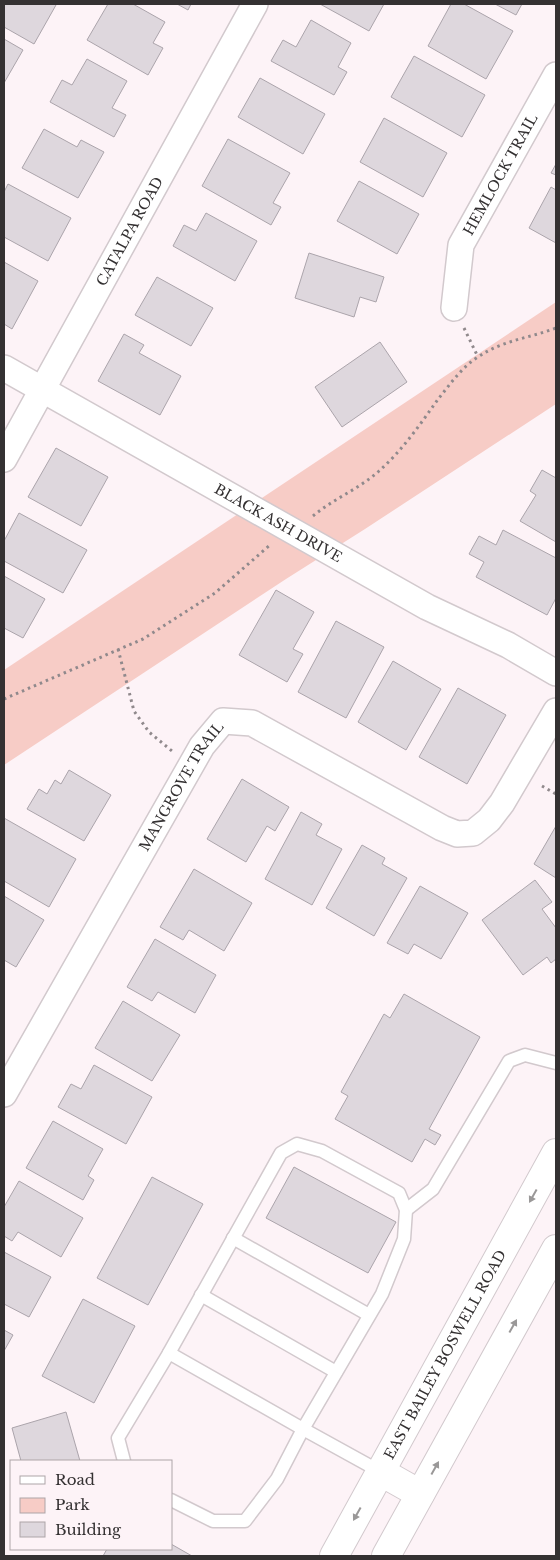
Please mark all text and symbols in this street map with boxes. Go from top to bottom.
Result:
street label: HEMLOCK TRAIL [459,111,541,238]
street label: CATALPA ROAD [92,174,167,289]
street label: BLACK ASH DRIVE [211,480,345,566]
street label: MANGROVE TRAIL [135,718,227,854]
one-way arrow [528,1189,537,1203]
street label: EAST BAILEY BOSWELL ROAD [380,1247,510,1462]
one-way arrow [509,1319,518,1332]
legend [10,1460,172,1550]
one-way arrow [430,1461,439,1474]
text: Road [55,1470,95,1489]
text: Park [55,1495,91,1514]
one-way arrow [353,1507,361,1521]
text: Building [55,1520,122,1539]

